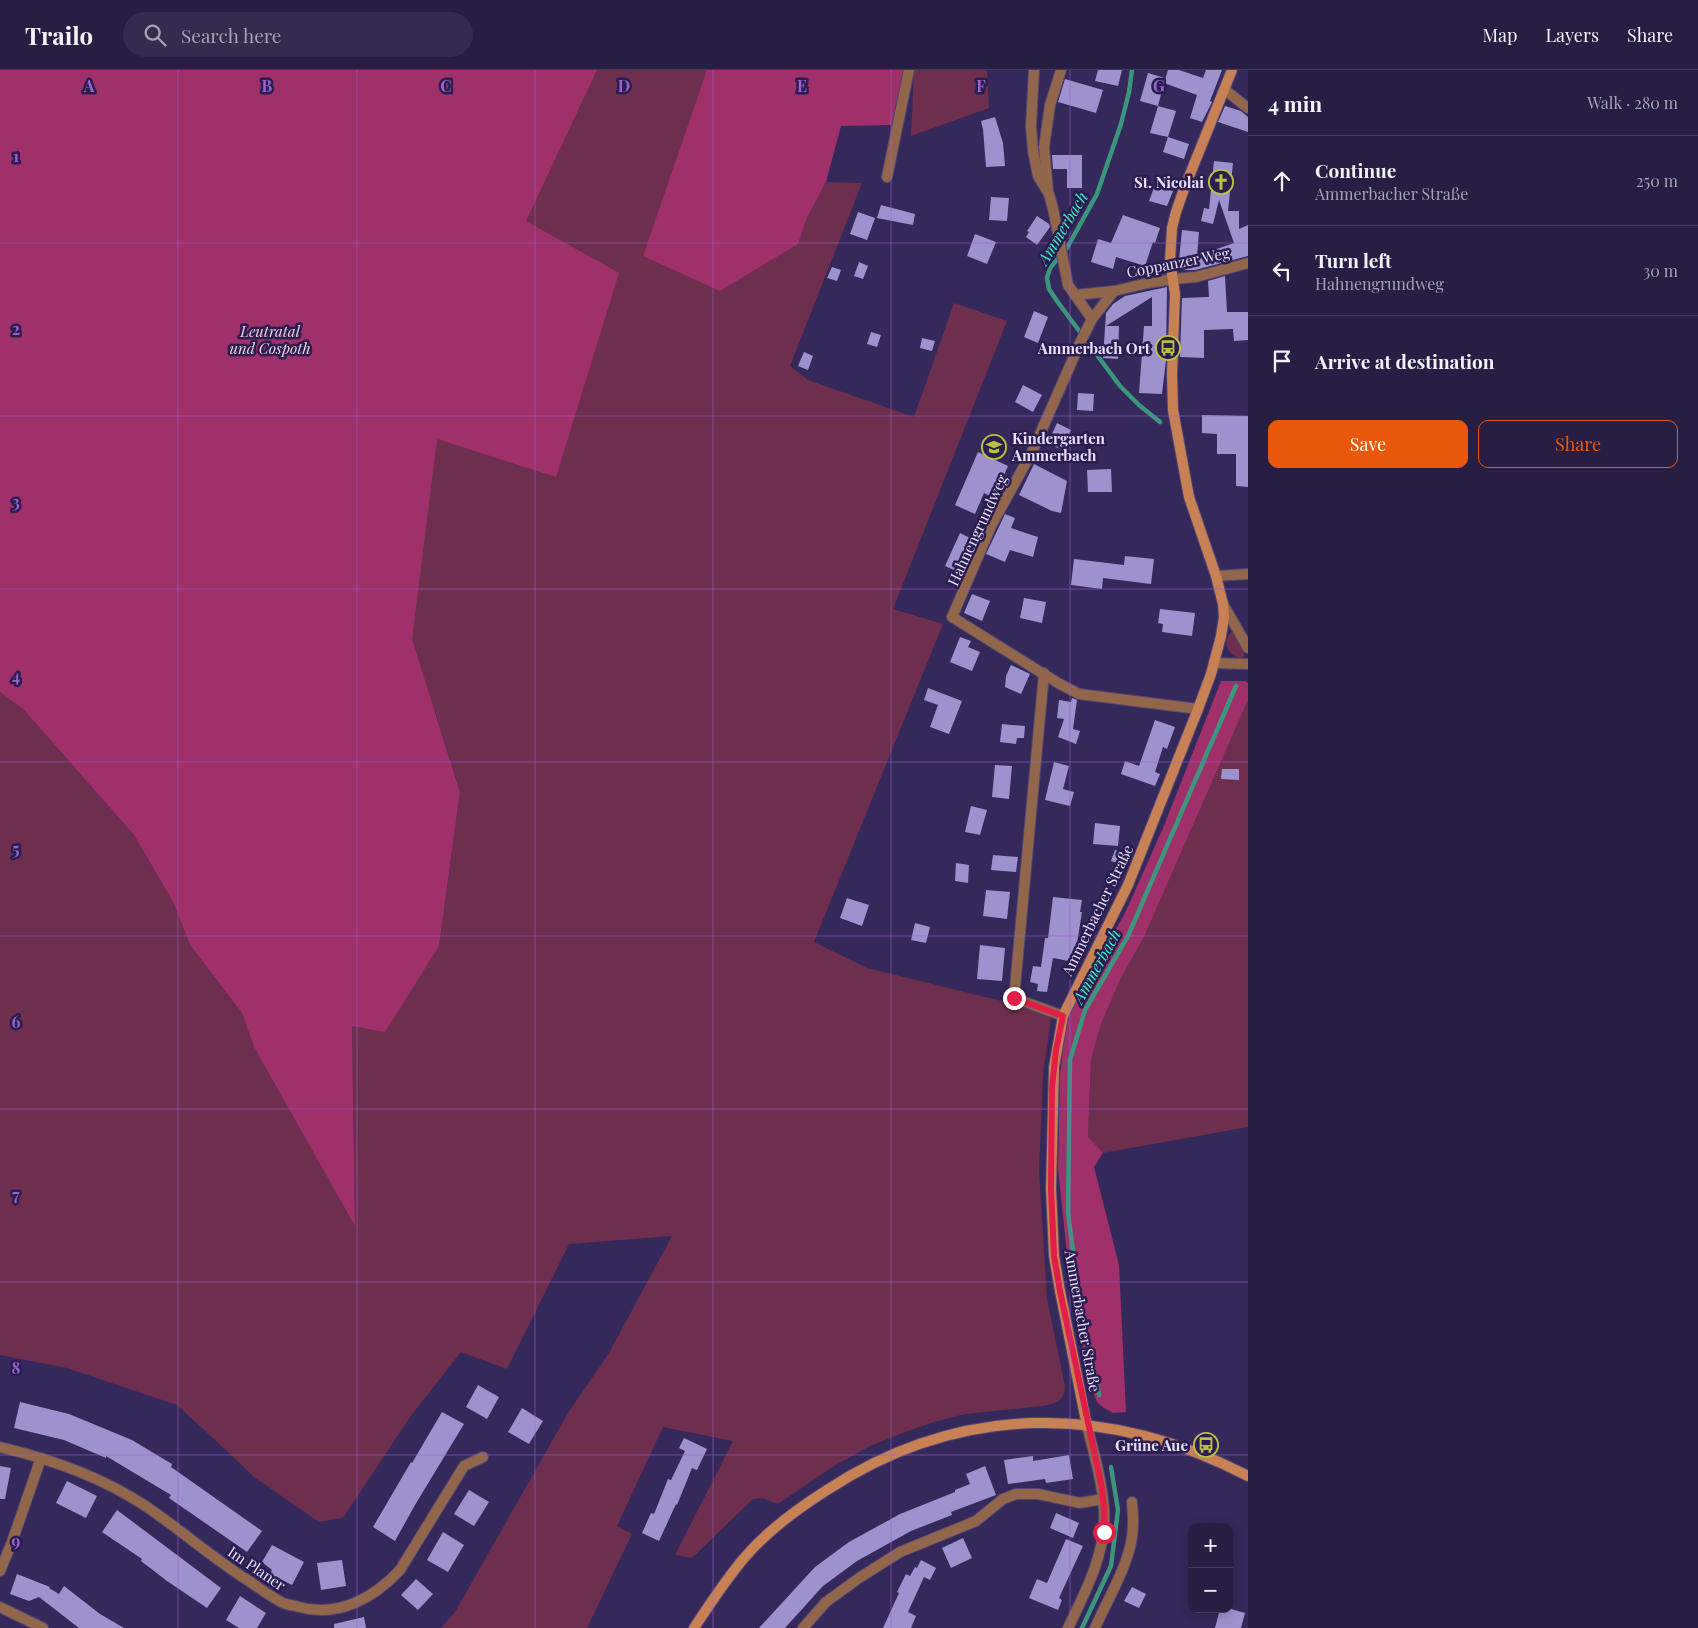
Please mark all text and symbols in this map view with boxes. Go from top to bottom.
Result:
search box [123,12,473,57]
text: Trailo [25,19,93,51]
icon: search [141,21,169,49]
text: Search here [181,22,282,48]
text: Map [1482,23,1517,47]
text: Layers [1545,23,1599,47]
text: Share [1627,23,1673,47]
text: A [83,75,95,96]
text: B [262,75,273,96]
text: C [440,75,452,96]
text: D [618,75,630,96]
text: E [797,75,807,96]
text: F [976,75,986,96]
text: G [1153,75,1165,96]
text: 4 min [1268,89,1322,117]
text: Walk · 280 m [1587,92,1678,113]
text: 1 [13,145,19,166]
text: Continue [1315,157,1396,183]
icon: ahead [1268,167,1296,195]
church icon: St. Nicolai [1208,169,1234,195]
text: 250 m [1636,170,1678,191]
place label: St. Nicolai [1134,172,1204,192]
text: Ammerbacher Straße [1315,183,1468,204]
water label: Ammerbach [1031,188,1092,270]
street label: Coppanzer Weg [1125,242,1231,282]
text: Turn left [1315,247,1392,273]
icon: left [1268,257,1296,285]
text: 30 m [1643,260,1678,281]
text: Hahnengrundweg [1315,273,1444,294]
text: 2 [12,318,20,339]
park label: Leutratal und Cospoth [230,321,310,358]
bus stop icon: Ammerbach Ort [1155,335,1181,361]
place label: Ammerbach Ort [1037,338,1151,358]
icon: arrive [1268,347,1296,375]
text: Arrive at destination [1315,348,1495,374]
button: Save [1268,420,1468,468]
button: Share [1478,420,1678,468]
place label: Kindergarten Ammerbach [1011,428,1106,465]
school or university icon: Kindergarten Ammerbach [981,434,1007,460]
street label: Hahnengrundweg [942,471,1012,589]
text: 3 [12,491,20,512]
text: 4 [12,665,20,686]
text: 5 [12,838,20,859]
street label: Ammerbacher Straße [1057,841,1137,979]
water label: Ammerbach [1068,926,1124,1006]
route end [1003,987,1026,1010]
text: 6 [12,1011,21,1032]
text: 7 [12,1184,20,1205]
street label: Ammerbacher Straße [1061,1248,1105,1393]
text: 8 [12,1357,21,1378]
bus stop icon: Grüne Aue [1193,1432,1219,1458]
place label: Grüne Aue [1115,1435,1188,1455]
route start [1093,1521,1116,1544]
map controls [1188,1523,1233,1613]
button: + [1188,1523,1233,1568]
text: 9 [12,1530,21,1551]
street label: Im Planer [224,1541,290,1595]
button: − [1188,1568,1233,1613]

